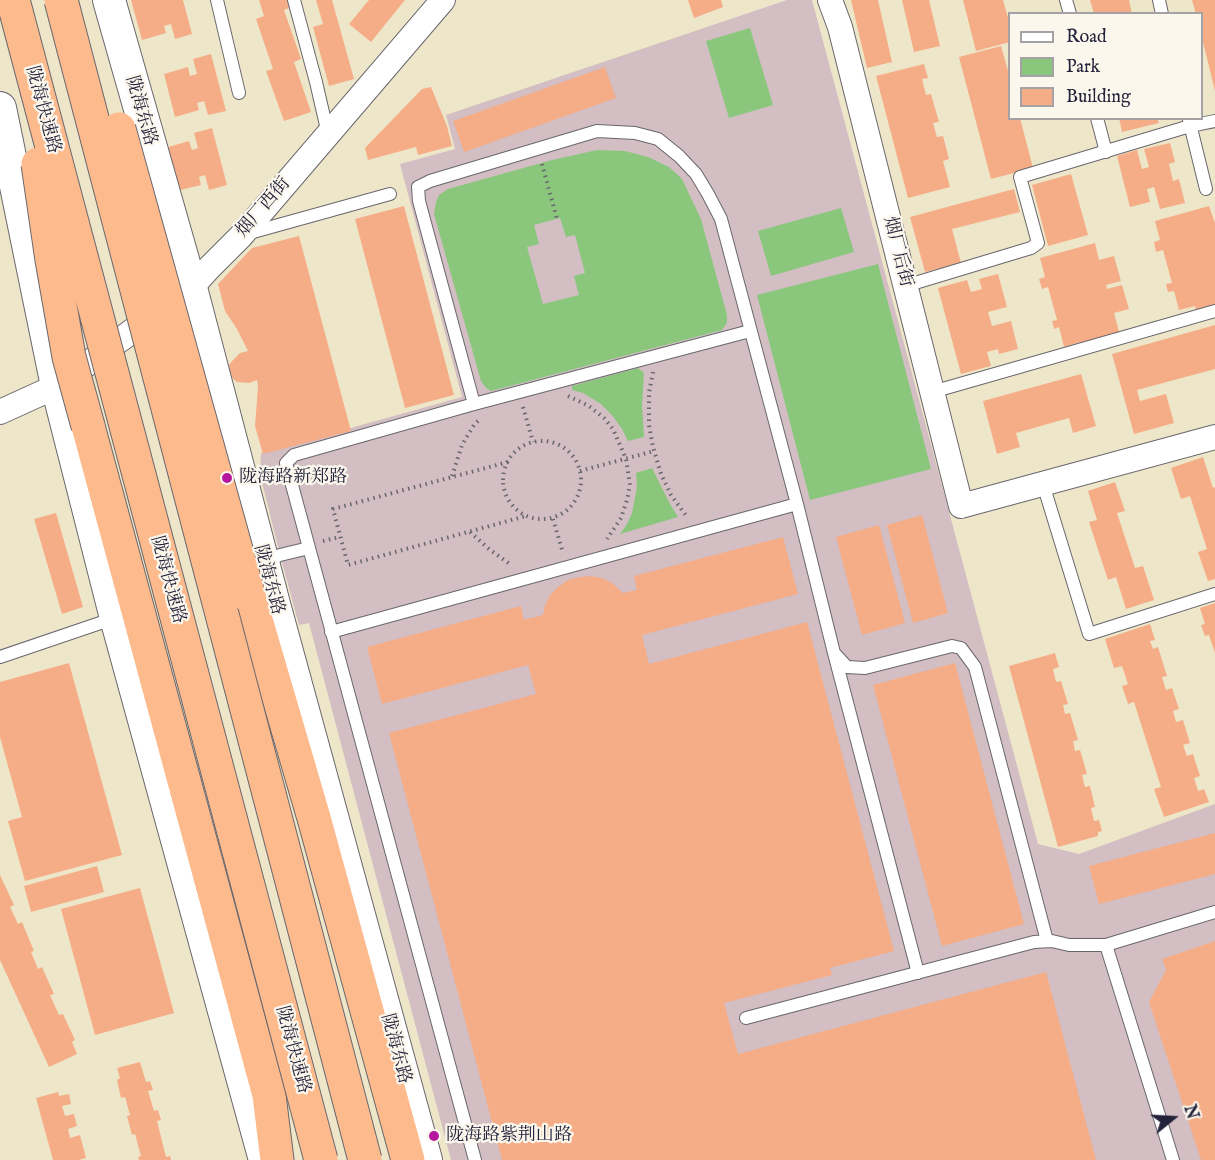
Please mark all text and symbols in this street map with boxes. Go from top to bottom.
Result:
legend [1008,12,1203,120]
text: Road [1066,26,1107,49]
text: Park [1066,56,1100,79]
street label: 陇海快速路 [20,64,64,156]
street label: 陇海东路 [120,73,160,149]
text: Building [1066,86,1131,109]
street label: 烟厂西街 [232,174,296,242]
street label: 烟厂后街 [878,214,916,290]
place label: 陇海路新郑路 [239,467,347,489]
marker: 陇海路新郑路 [220,471,234,485]
street label: 陇海快速路 [145,534,189,626]
street label: 陇海东路 [248,542,288,618]
street label: 陇海快速路 [270,1004,314,1096]
street label: 陇海东路 [375,1011,415,1087]
north arrow [1143,1088,1203,1148]
text: N [1178,1103,1202,1122]
place label: 陇海路紫荆山路 [446,1125,572,1147]
marker: 陇海路紫荆山路 [427,1129,441,1143]

